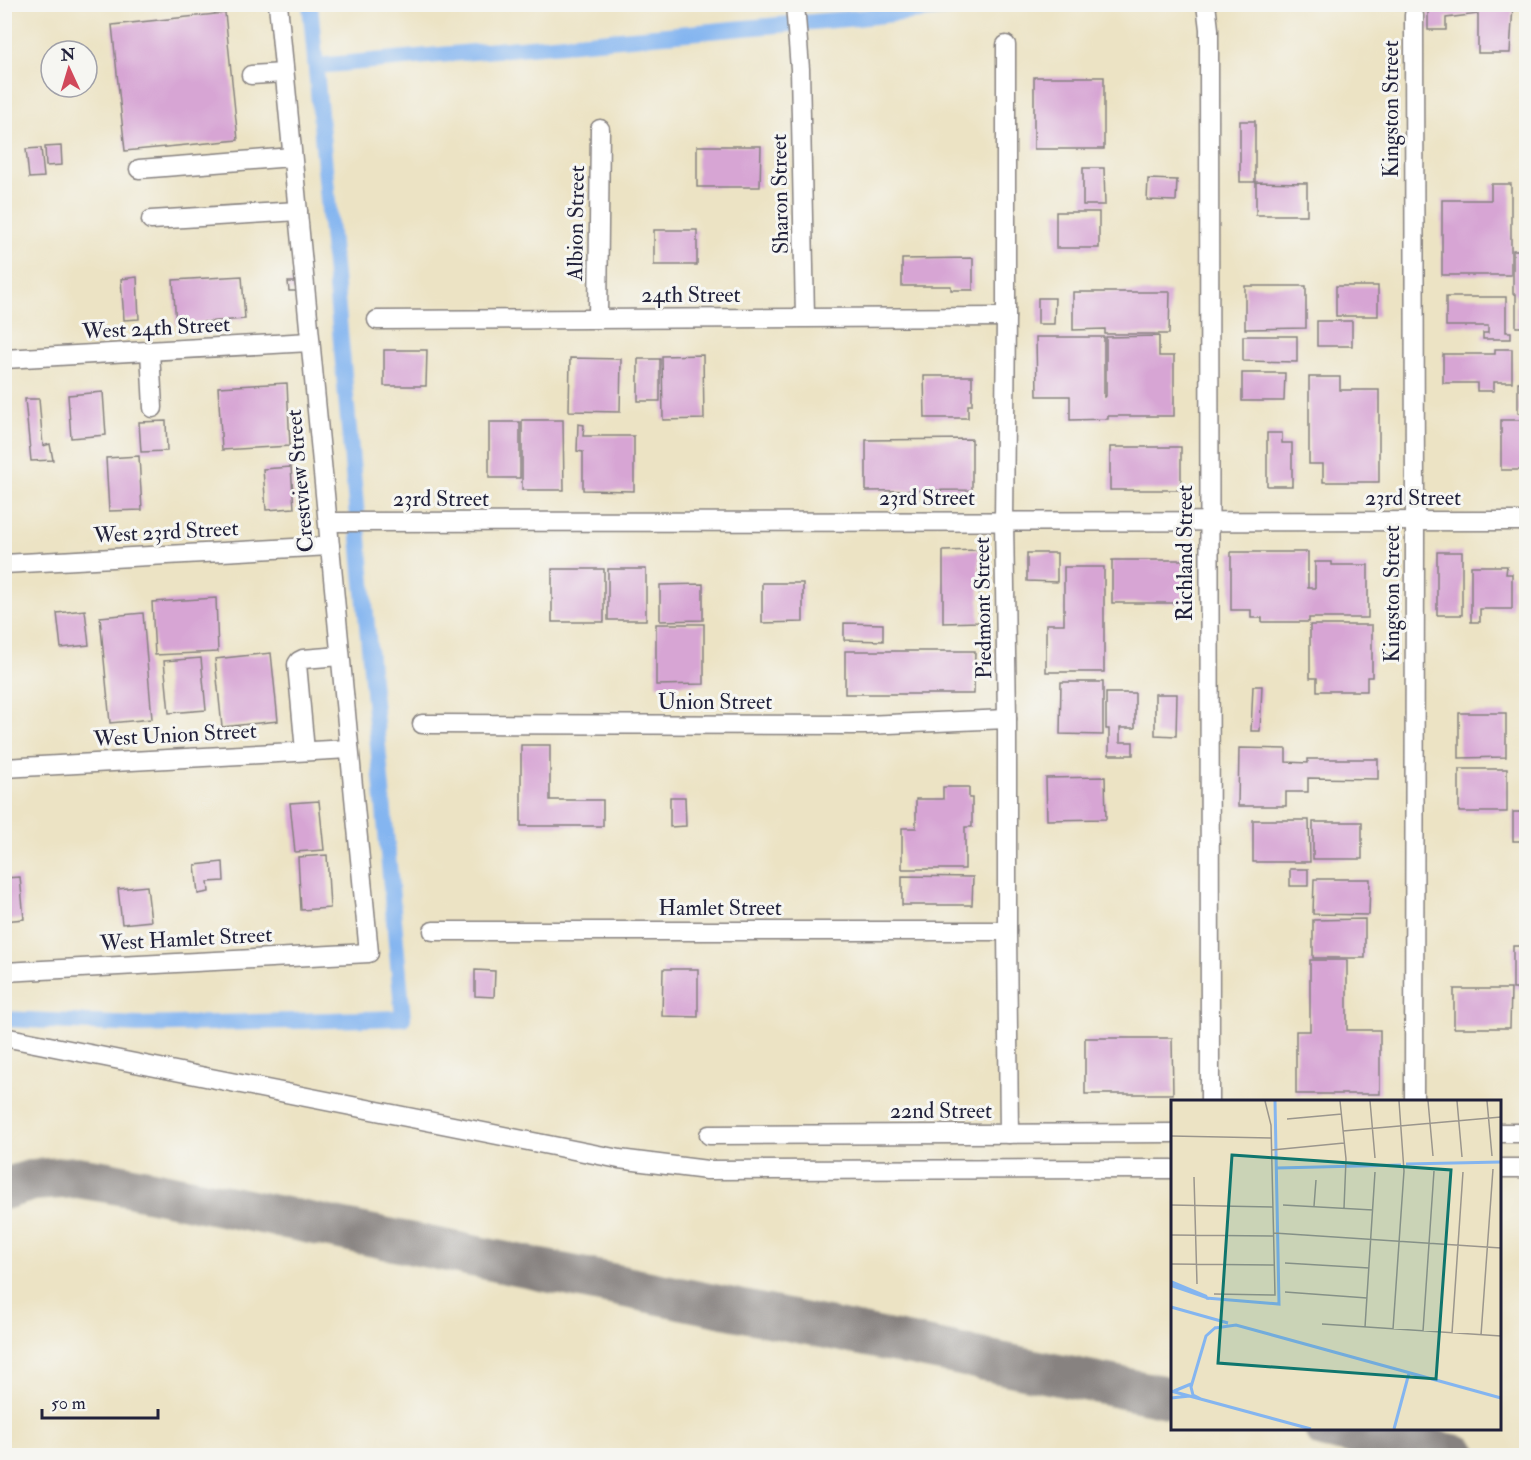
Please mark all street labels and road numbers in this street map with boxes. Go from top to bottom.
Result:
street label: Kingston Street [1377,40,1405,178]
street label: Sharon Street [765,133,795,254]
street label: Albion Street [561,165,591,282]
street label: 24th Street [641,281,741,309]
street label: West 24th Street [80,310,231,346]
street label: Crestview Street [280,408,320,554]
street label: 23rd Street [879,484,975,512]
street label: 23rd Street [1365,484,1461,512]
street label: 23rd Street [393,485,489,513]
street label: Richland Street [1171,485,1199,621]
street label: West 23rd Street [92,514,239,550]
street label: Kingston Street [1378,525,1406,663]
street label: Piedmont Street [968,537,998,679]
street label: Union Street [658,688,772,716]
street label: West Union Street [92,717,257,753]
street label: Hamlet Street [658,894,782,922]
street label: West Hamlet Street [98,921,273,958]
street label: 22nd Street [890,1097,992,1125]

